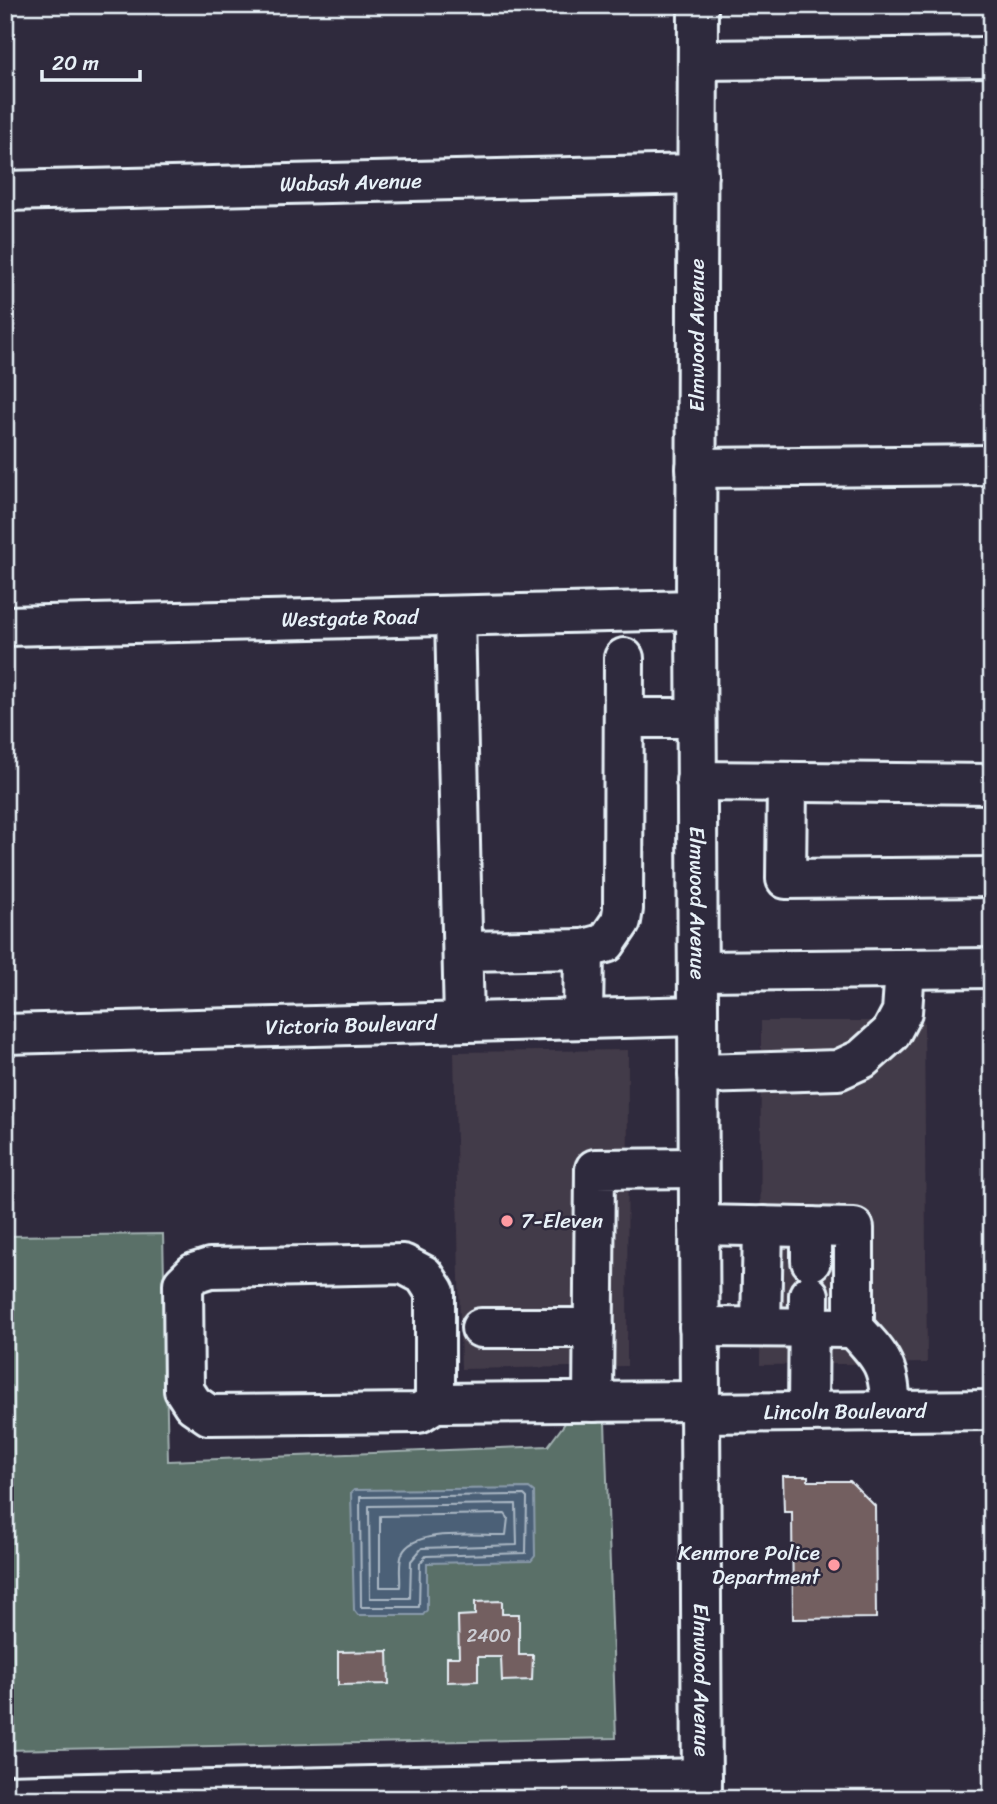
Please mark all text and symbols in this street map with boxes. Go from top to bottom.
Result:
scale bar [42,38,140,82]
text: 20 m [52,44,99,82]
street label: Wabash Avenue [279,162,423,203]
street label: Elmwood Avenue [678,258,716,412]
street label: Westgate Road [281,597,421,639]
street label: Elmwood Avenue [678,826,717,980]
street label: Victoria Boulevard [265,1004,439,1046]
place label: 7-Eleven [521,1202,603,1240]
marker: 7-Eleven [499,1213,515,1229]
street label: Lincoln Boulevard [764,1392,928,1431]
place label: Kenmore Police Department [678,1534,822,1596]
marker: Kenmore Police Department [826,1557,842,1573]
street label: Elmwood Avenue [682,1603,721,1757]
house number: 2400 [467,1620,511,1652]

